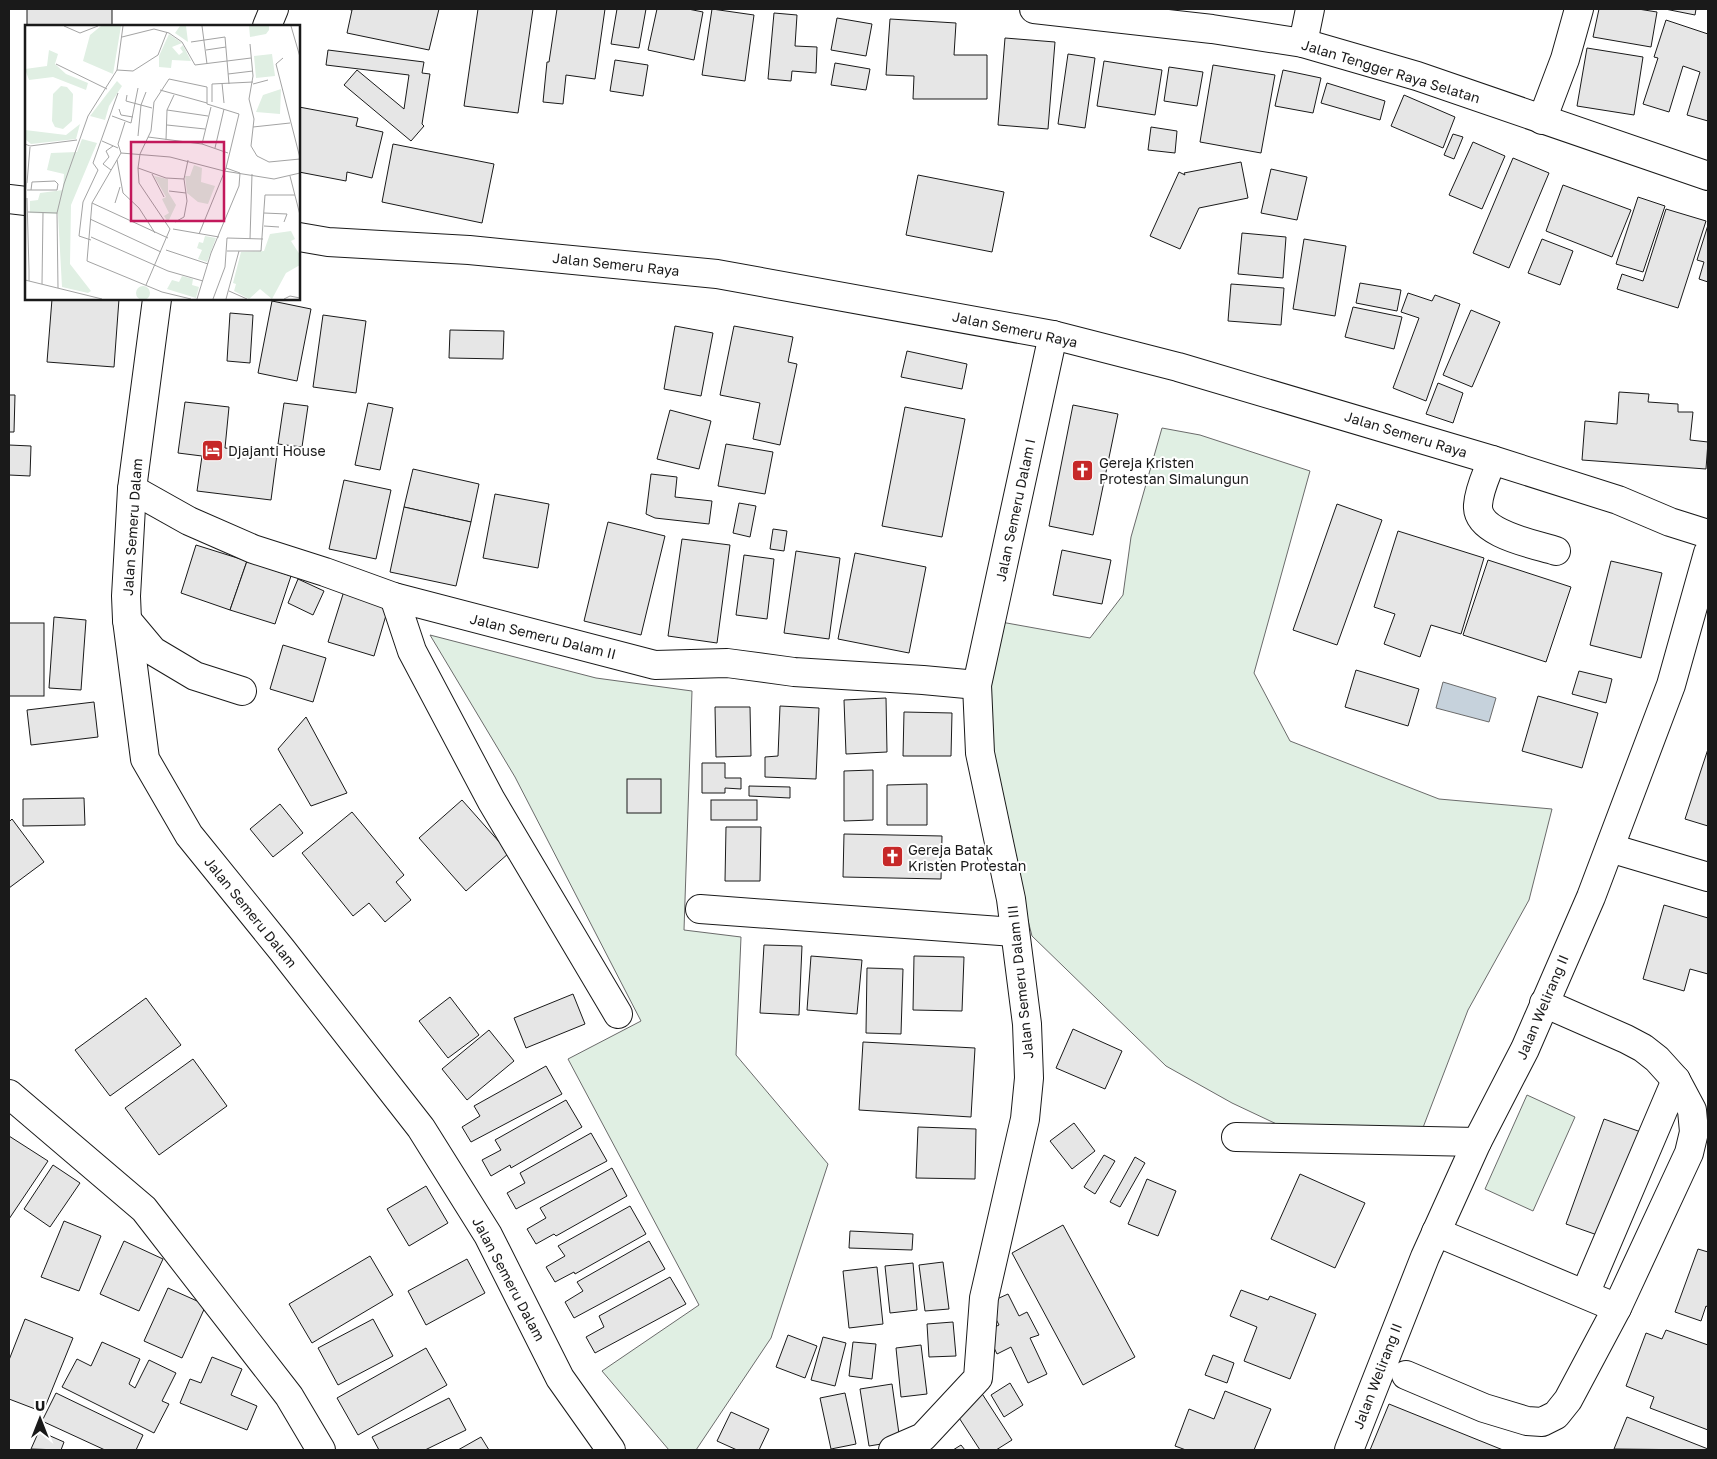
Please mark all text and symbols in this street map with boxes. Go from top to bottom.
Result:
inset map [25,25,300,300]
street label: Jalan Tengger Raya Selatan [1300,36,1482,106]
street label: Jalan Semeru Raya [552,249,680,279]
street label: Jalan Semeru Raya [951,307,1079,351]
street label: Jalan Semeru Raya [1343,407,1469,461]
street label: Jalan Semeru Dalam I [992,437,1038,583]
hotel icon: Djajanti House [200,438,224,462]
place label: Djajanti House [228,442,326,459]
place label: Gereja Kristen Protestan Simalungun [1099,454,1249,487]
street label: Jalan Semeru Dalam [119,458,145,596]
church icon: Gereja Kristen Protestan Simalungun [1071,458,1095,482]
street label: Jalan Semeru Dalam II [468,610,618,662]
place label: Gereja Batak Kristen Protestan [908,841,1026,874]
church icon: Gereja Batak Kristen Protestan [880,845,904,869]
street label: Jalan Semeru Dalam [201,853,301,971]
street label: Jalan Semeru Dalam III [1003,904,1037,1060]
street label: Jalan Welirang II [1512,952,1572,1062]
street label: Jalan Semeru Dalam [469,1214,549,1344]
street label: Jalan Welirang II [1349,1321,1405,1431]
north arrow [15,1394,65,1444]
text: U [35,1397,45,1414]

